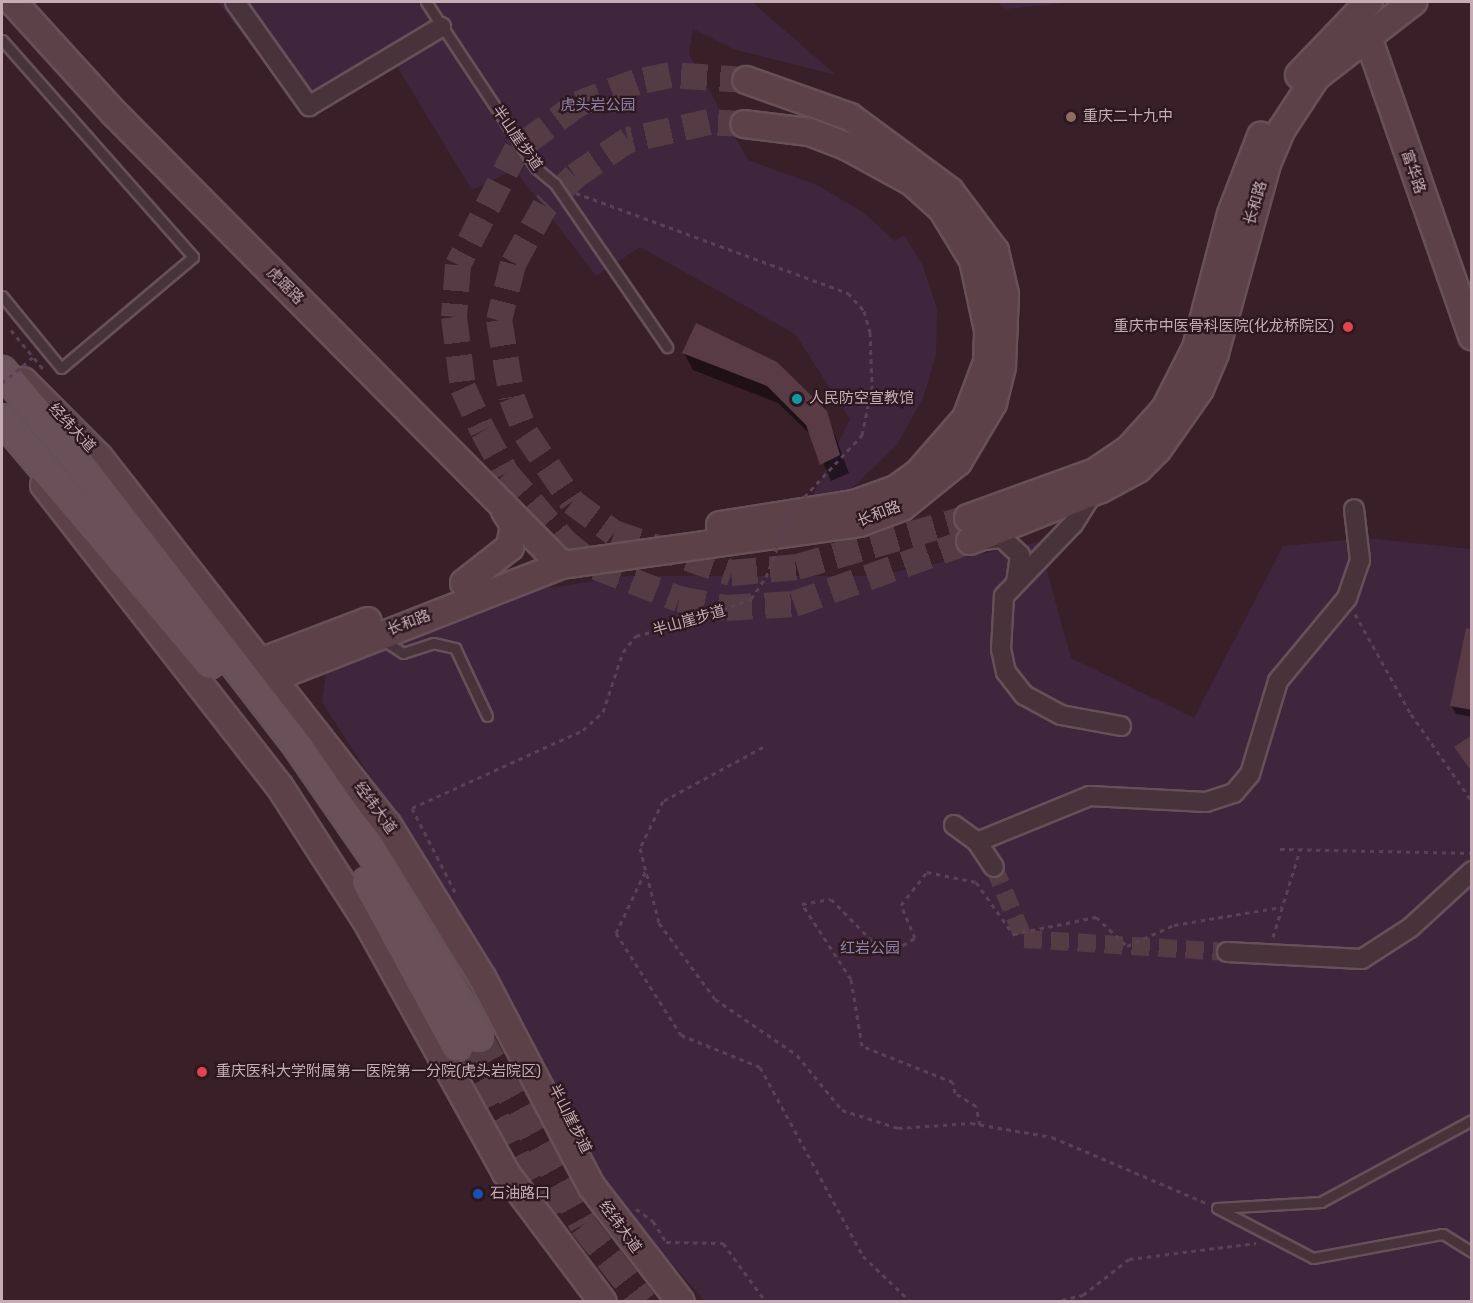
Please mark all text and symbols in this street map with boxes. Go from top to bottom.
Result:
park label: 虎头岩公园 [561,97,635,115]
street label: 半山崖步道 [488,102,546,174]
place label: 重庆二十九中 [1083,108,1173,126]
marker: 重庆二十九中 [1064,110,1078,124]
street label: 富华路 [1397,148,1429,196]
street label: 长和路 [1241,179,1271,227]
street label: 虎踞路 [263,264,307,308]
place label: 重庆市中医骨科医院(化龙桥院区) [1114,318,1334,336]
marker: 重庆市中医骨科医院(化龙桥院区) [1339,318,1357,336]
place label: 人民防空宣教馆 [809,390,914,408]
marker: 人民防空宣教馆 [790,392,804,406]
street label: 经纬大道 [45,400,99,456]
street label: 长和路 [855,498,903,530]
street label: 半山崖步道 [650,602,728,640]
street label: 长和路 [385,607,433,639]
street label: 经纬大道 [350,778,400,838]
park label: 红岩公园 [840,940,900,958]
marker: 重庆医科大学附属第一医院第一分院(虎头岩院区) [193,1063,211,1081]
place label: 重庆医科大学附属第一医院第一分院(虎头岩院区) [216,1063,541,1081]
street label: 半山崖步道 [545,1082,595,1156]
place label: 石油路口 [490,1185,550,1203]
marker: 石油路口 [471,1187,485,1201]
street label: 经纬大道 [595,1197,645,1257]

